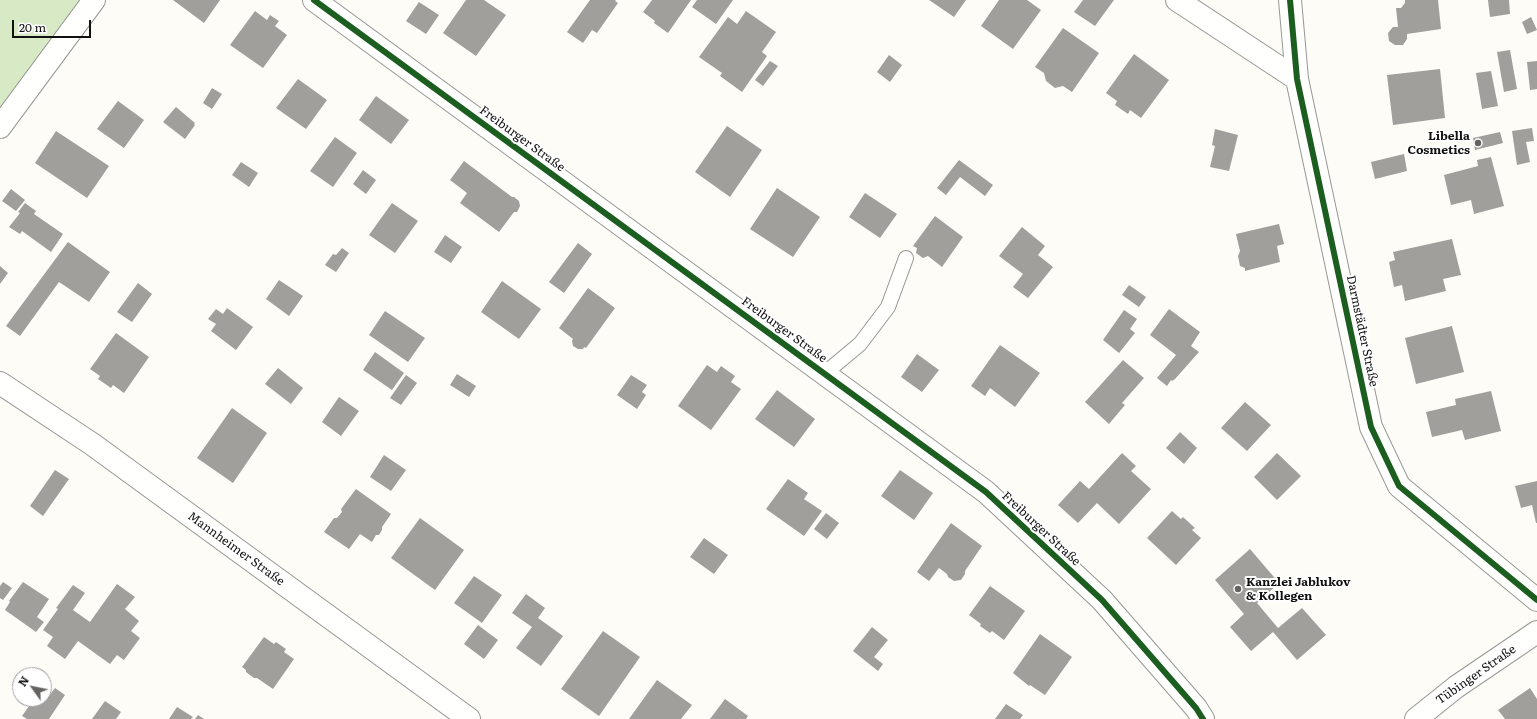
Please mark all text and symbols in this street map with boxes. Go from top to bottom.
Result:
scale bar [14,12,93,38]
text: 20 m [19,18,46,36]
street label: Freiburger Straße [477,103,567,175]
place label: Libella Cosmetics [1408,129,1470,157]
marker: Libella Cosmetics [1473,138,1483,148]
street label: Darmstädter Straße [1343,274,1381,388]
street label: Freiburger Straße [739,294,829,366]
street label: Freiburger Straße [999,489,1083,569]
street label: Mannheimer Straße [185,509,287,589]
place label: Kanzlei Jablukov & Kollegen [1246,575,1351,603]
marker: Kanzlei Jablukov & Kollegen [1233,584,1243,594]
street label: Tübinger Straße [1433,642,1519,708]
north arrow [12,667,52,707]
text: N [14,673,32,689]

